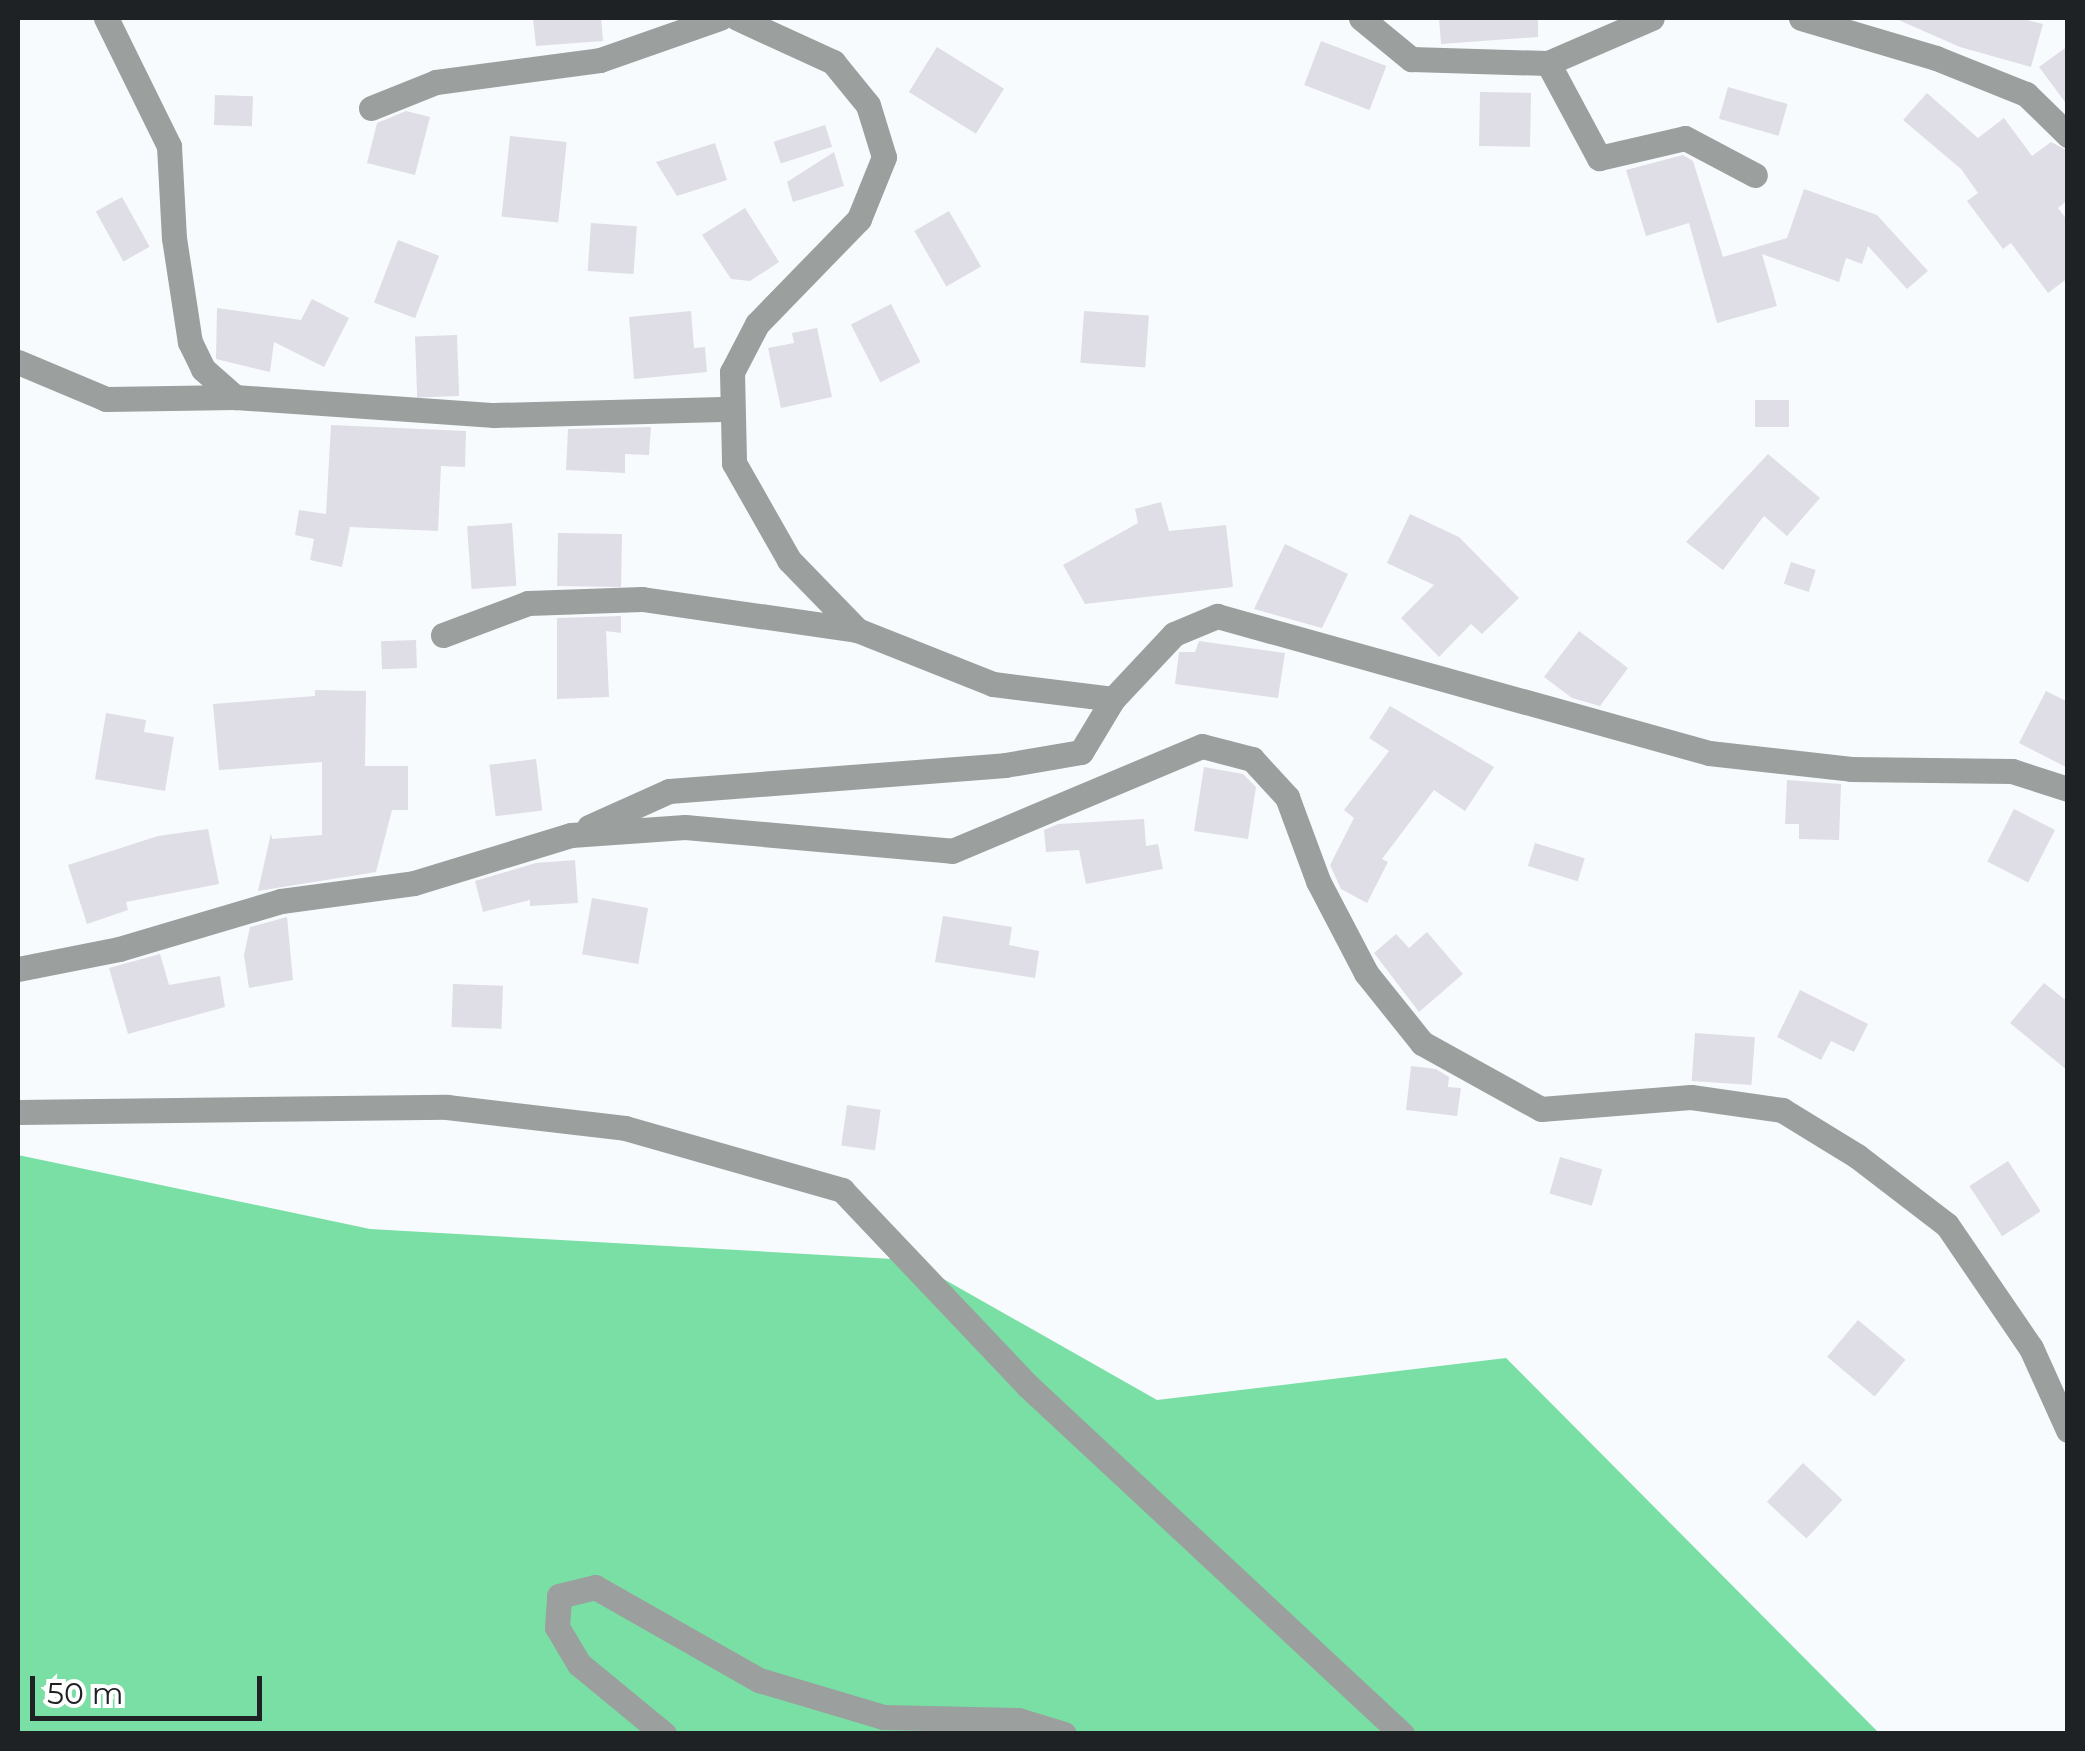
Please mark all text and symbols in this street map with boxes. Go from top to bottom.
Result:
scale bar [35,1656,268,1718]
text: 50 m [47,1675,124,1712]

